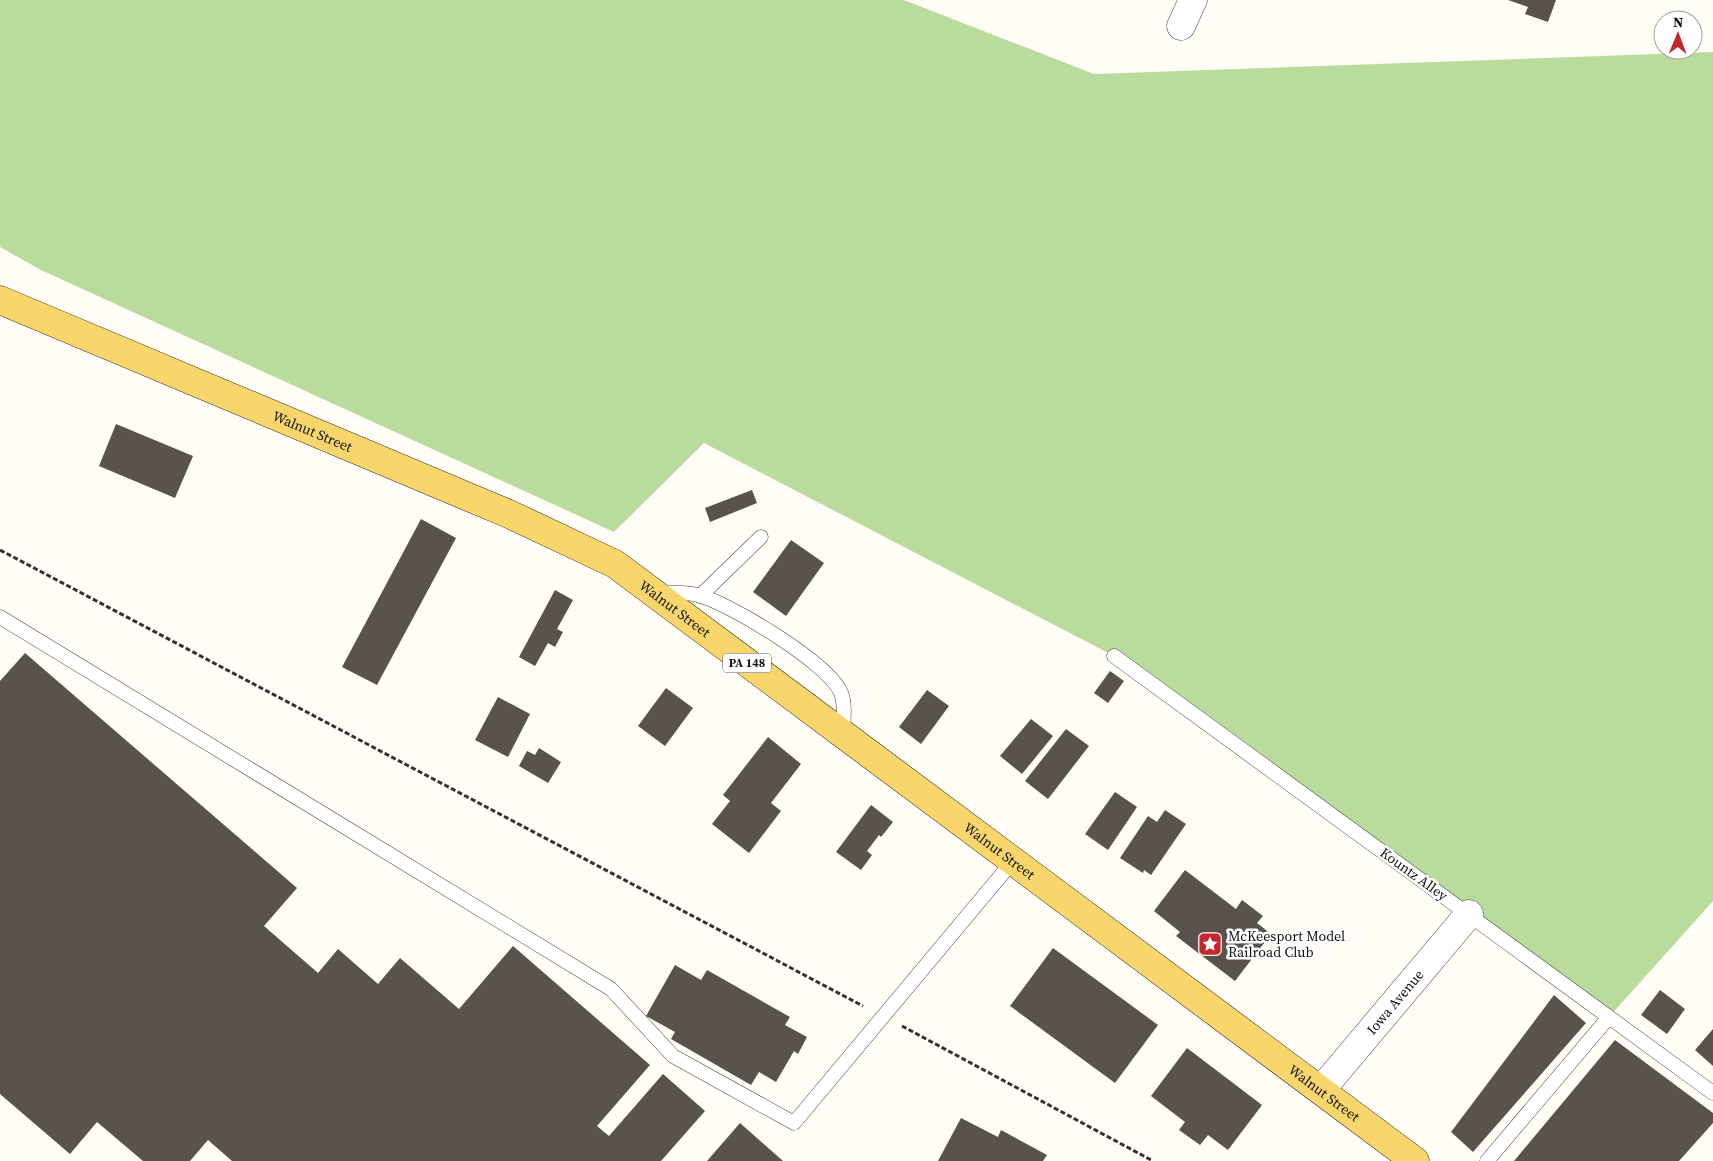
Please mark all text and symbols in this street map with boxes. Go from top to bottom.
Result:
north arrow [1653,10,1703,60]
text: N [1673,12,1684,32]
street label: Walnut Street [270,406,356,457]
street label: Walnut Street [635,575,715,642]
road number: PA 148 [723,654,771,672]
street label: Walnut Street [960,818,1040,884]
street label: Kountz Alley [1376,843,1453,906]
place label: McKeesport Model Railroad Club [1228,926,1345,962]
place icon: McKeesport Model Railroad Club [1197,931,1223,957]
street label: Iowa Avenue [1362,965,1428,1039]
street label: Walnut Street [1284,1060,1364,1127]

